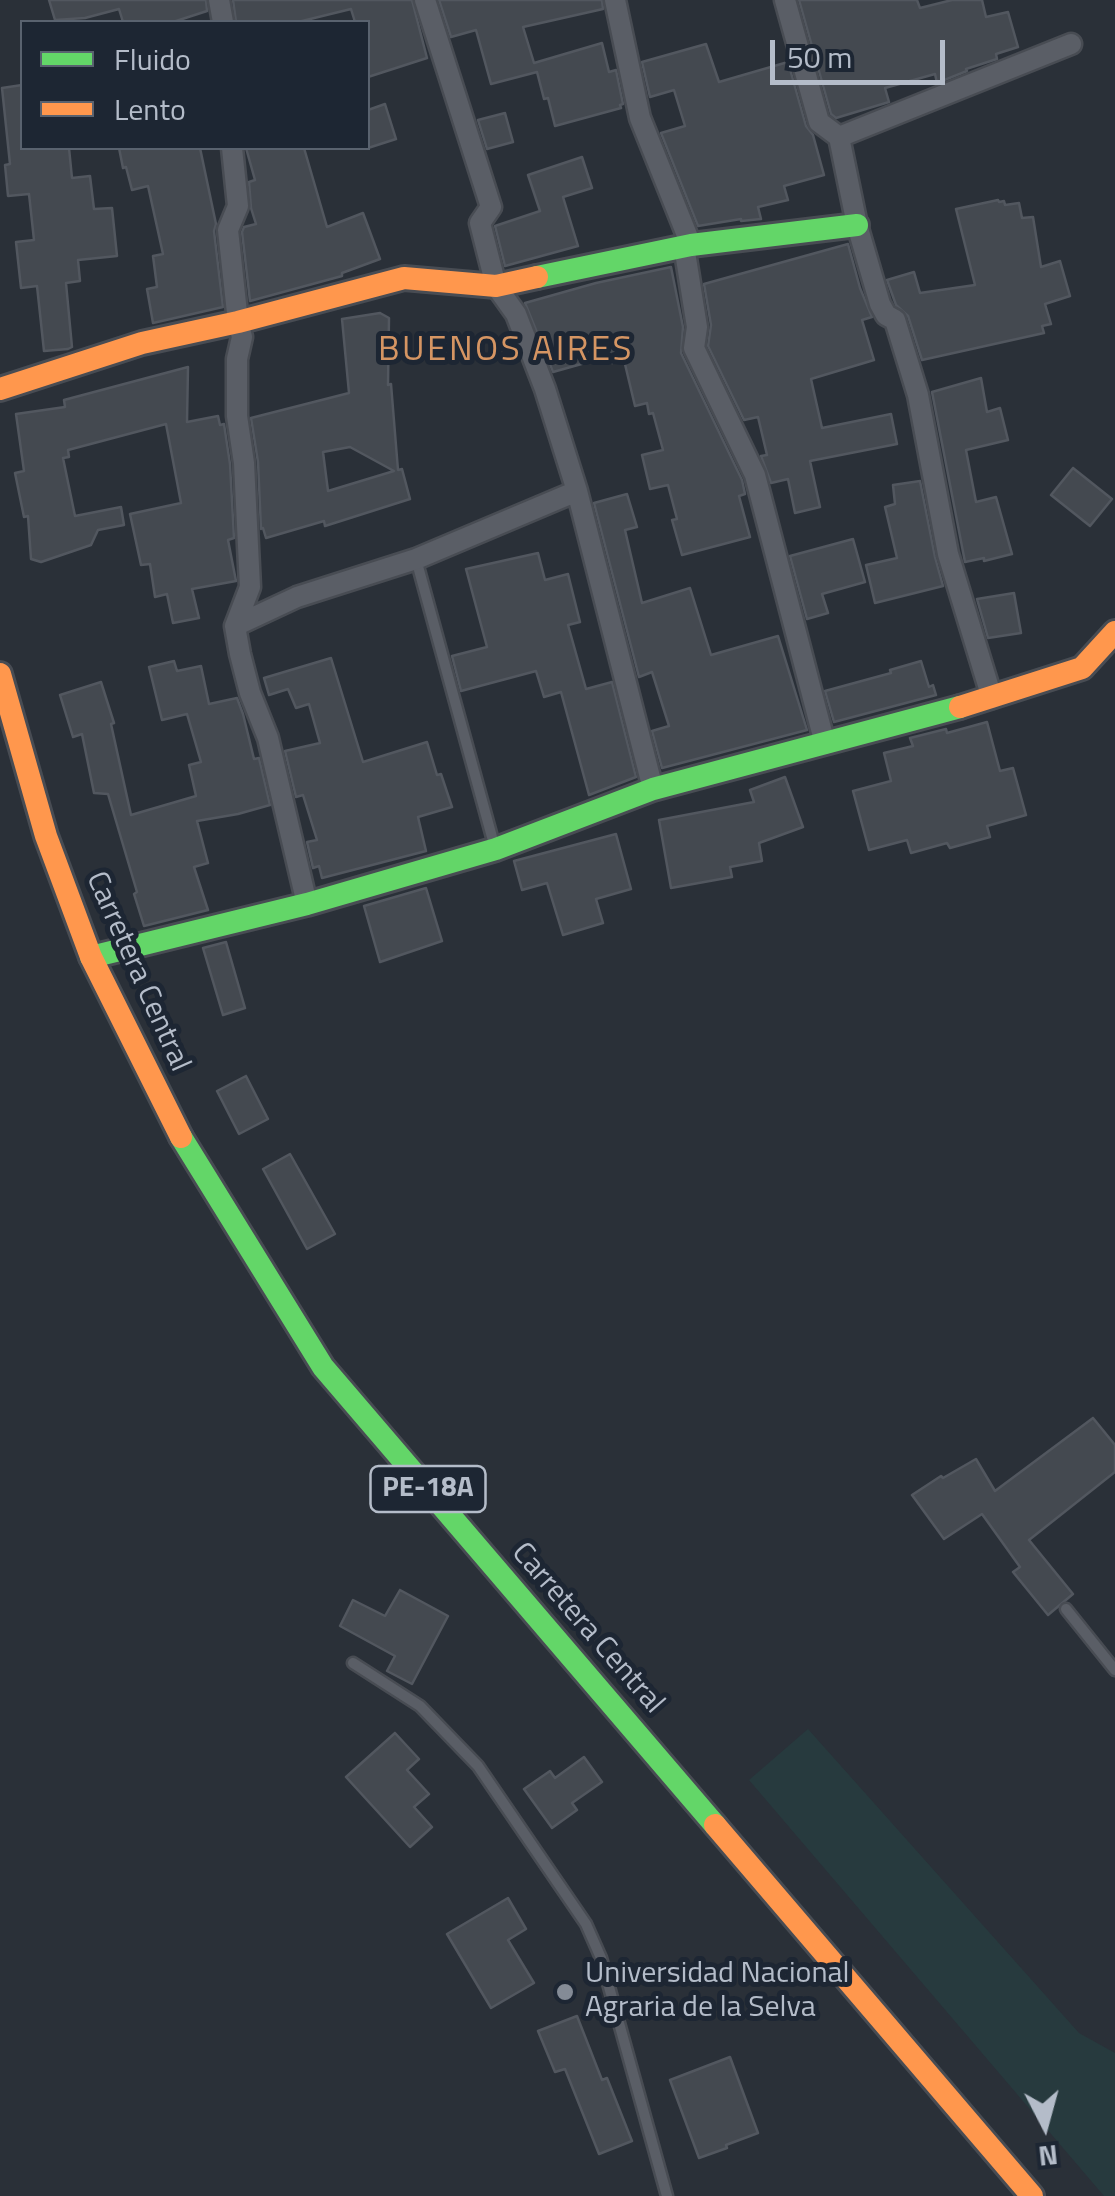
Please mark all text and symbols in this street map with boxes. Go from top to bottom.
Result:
legend [20,20,370,150]
scale bar [775,20,950,82]
text: 50 m [787,34,852,80]
text: Fluido [114,36,191,82]
text: Lento [114,86,186,132]
district label: BUENOS AIRES [378,330,634,372]
street label: Carretera Central [77,867,197,1077]
road number: PE-18A [370,1466,486,1512]
street label: Carretera Central [503,1536,671,1722]
place label: Universidad Nacional Agraria de la Selva [585,1957,849,2028]
marker: Universidad Nacional Agraria de la Selva [554,1981,576,2003]
north arrow [995,2076,1095,2176]
text: N [1036,2134,1060,2179]

